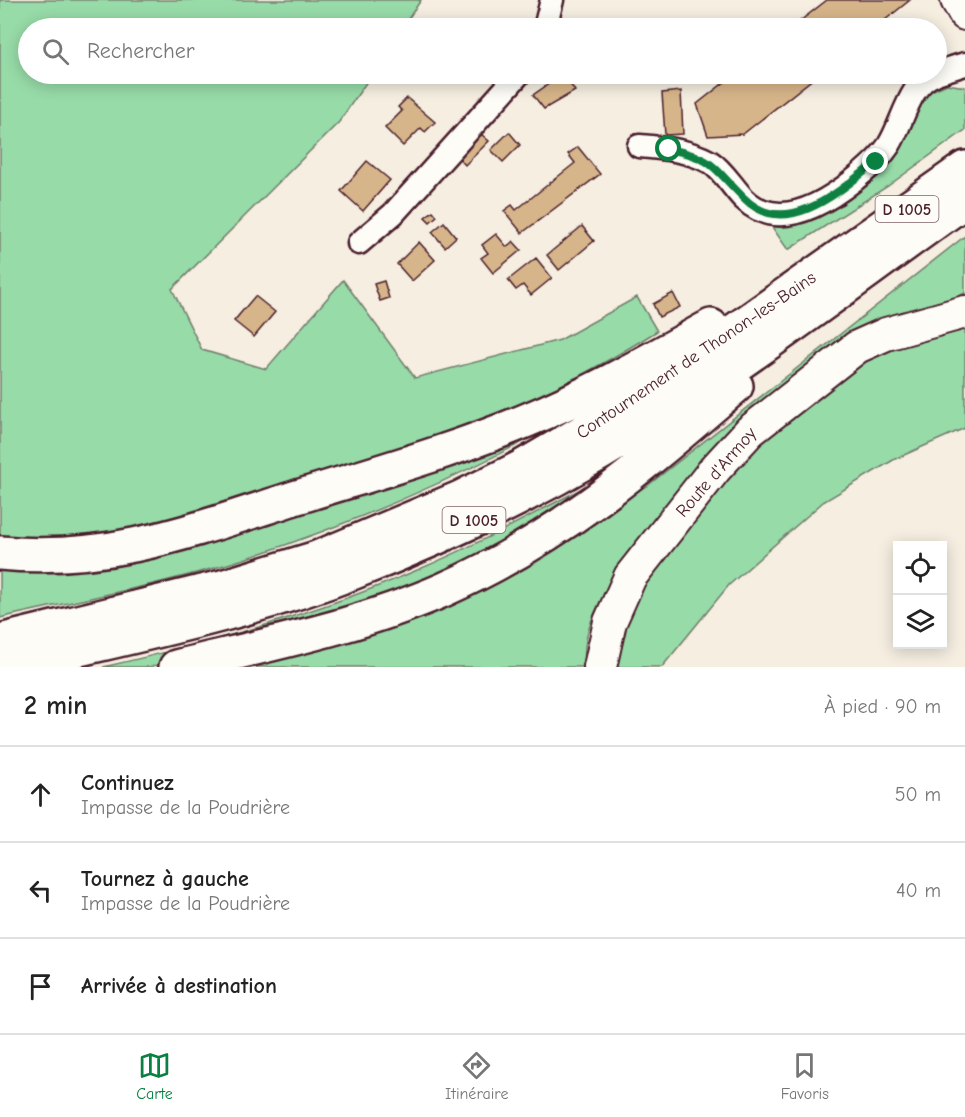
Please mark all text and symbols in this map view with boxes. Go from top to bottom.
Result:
search box [18,18,947,84]
icon: search [39,35,72,68]
text: Rechercher [87,38,195,64]
route start [655,135,681,161]
route end [862,148,888,174]
road number: D 1005 [876,196,938,222]
street label: Contournement de Thonon-les-Bains [572,267,820,444]
street label: Route d'Armoy [672,422,762,521]
road number: D 1005 [442,507,506,533]
map controls [893,541,947,649]
button: locate [893,541,947,595]
button: layers [893,595,947,649]
text: 2 min [24,691,87,721]
text: À pied · 90 m [824,695,941,718]
text: Continuez [81,770,174,796]
icon: ahead [24,778,57,811]
text: 50 m [895,783,941,806]
text: Impasse de la Poudrière [81,796,290,819]
text: Tournez à gauche [81,866,249,892]
icon: left [24,874,57,907]
text: 40 m [896,879,941,902]
text: Impasse de la Poudrière [81,892,290,915]
icon: arrive [24,970,57,1003]
text: Arrivée à destination [81,973,277,999]
tab: Carte [136,1049,173,1103]
tab: Itinéraire [445,1049,508,1103]
tab: Favoris [781,1049,829,1103]

